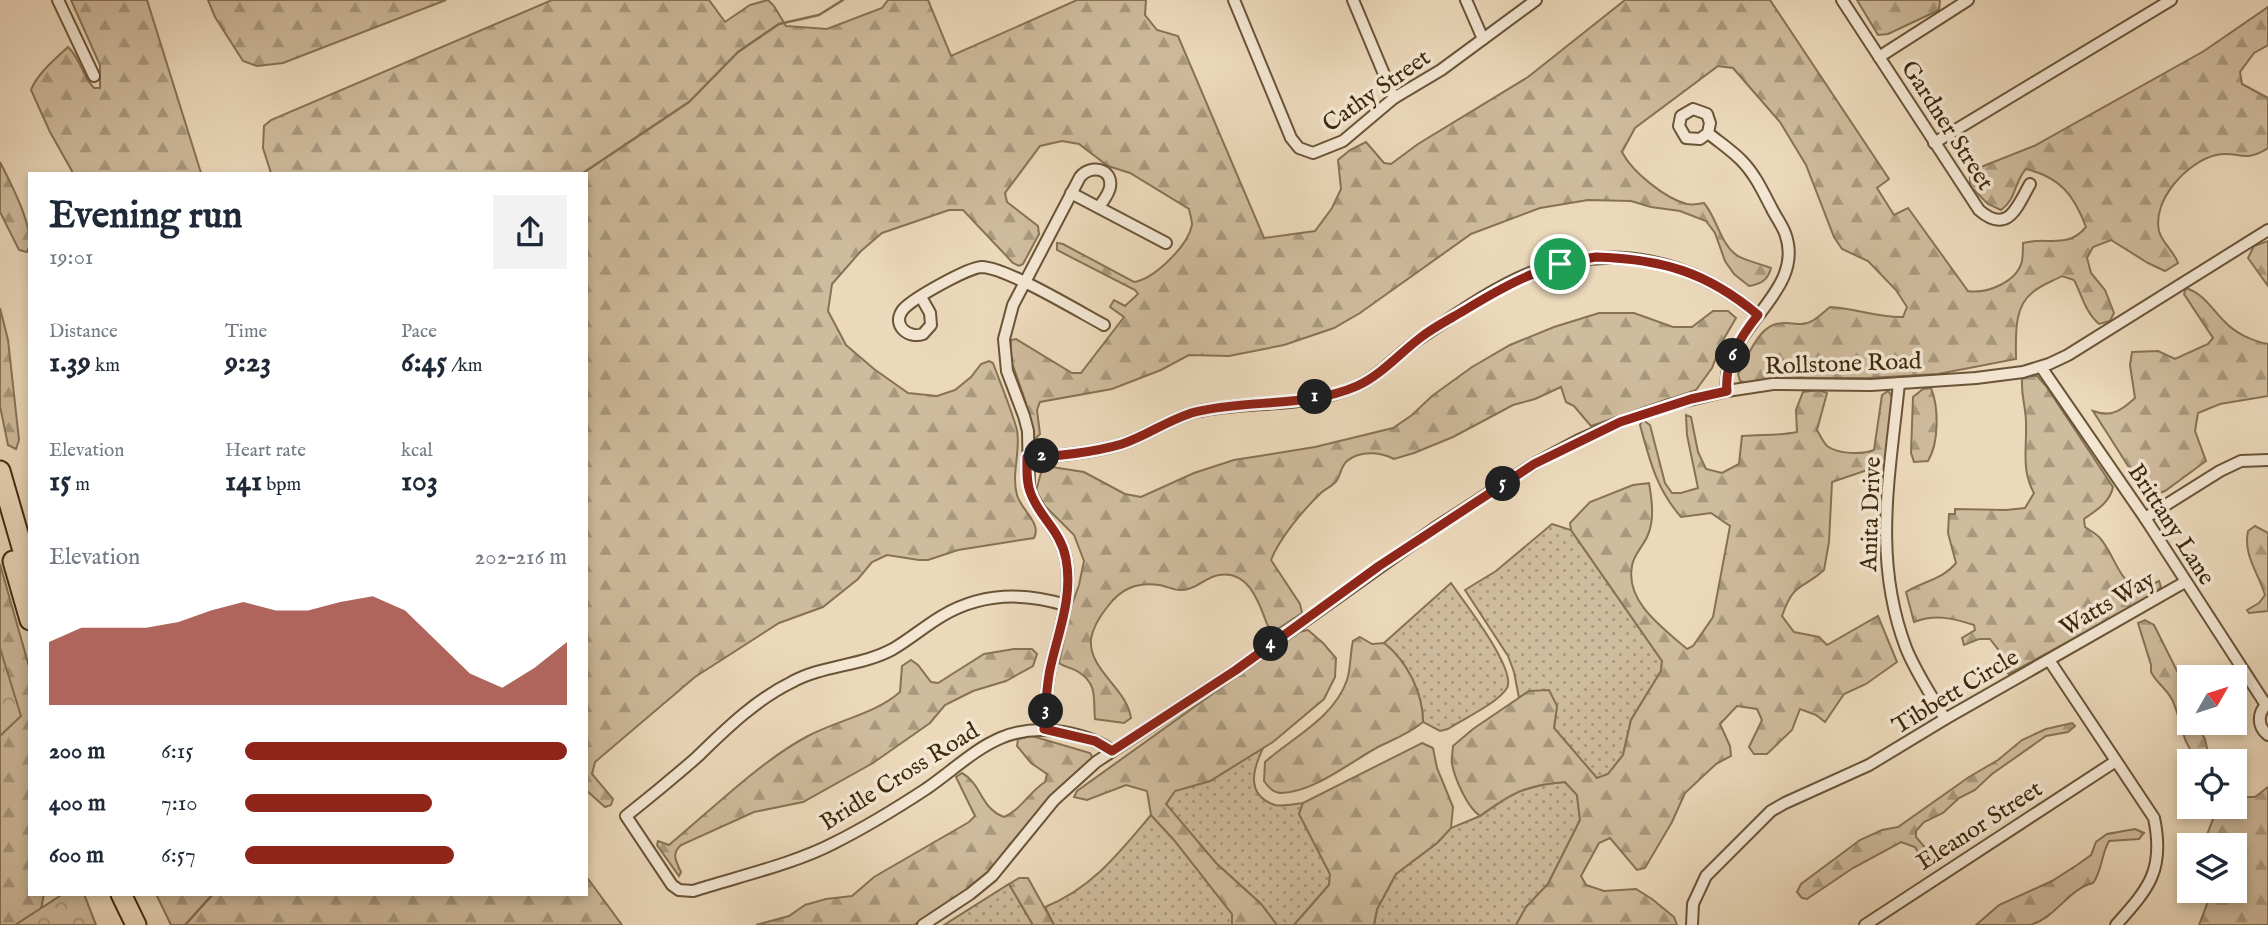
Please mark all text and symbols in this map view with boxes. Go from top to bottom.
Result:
street label: Cathy Street [1317,43,1437,140]
street label: Gardner Street [1893,55,2000,197]
text: Evening run [49,193,243,241]
button: share [493,195,567,269]
pin [1530,234,1590,294]
text: 19:01 [49,243,93,272]
icon: arrive [1541,245,1579,283]
text: Distance [49,320,118,344]
text: Time [225,320,267,344]
text: Pace [401,320,437,344]
pin: 6 [1716,338,1750,374]
text: 6 [1728,343,1737,367]
text: 1.39 [49,344,91,382]
text: 9:23 [225,344,271,382]
text: 6:45 [401,344,447,382]
street label: Rollstone Road [1764,346,1922,383]
text: km [91,354,120,378]
text: /km [447,354,483,378]
pin: 1 [1298,380,1332,414]
text: 1 [1311,384,1318,408]
pin: 2 [1024,438,1060,474]
text: Elevation [49,439,124,463]
text: Heart rate [225,439,306,463]
text: kcal [401,439,433,463]
text: 2 [1037,443,1046,467]
street label: Anita Drive [1854,456,1889,573]
street label: Brittany Lane [2120,458,2222,591]
text: 15 [49,463,71,501]
text: 141 [225,463,262,501]
text: 103 [401,463,438,501]
pin: 5 [1486,466,1520,502]
text: 5 [1499,471,1506,495]
text: m [71,473,90,497]
text: bpm [262,473,301,497]
text: Elevation [49,543,140,572]
text: 202–216 m [475,543,567,572]
street label: Watts Way [2054,564,2161,644]
pin: 4 [1254,626,1288,662]
text: 4 [1266,631,1275,655]
street label: Tibbett Circle [1887,642,2025,742]
north arrow [2177,665,2247,735]
map controls [2177,665,2247,903]
pin: 3 [1028,694,1064,728]
text: 3 [1042,698,1049,722]
street label: Bridle Cross Road [815,716,985,839]
text: 200 m [49,737,105,766]
text: 6:15 [161,737,194,766]
button: locate [2177,749,2247,819]
street label: Eleanor Street [1911,774,2049,878]
text: 400 m [49,789,106,818]
text: 7:10 [161,789,198,818]
button: layers [2177,833,2247,903]
text: 600 m [49,841,104,870]
text: 6:57 [161,841,196,870]

